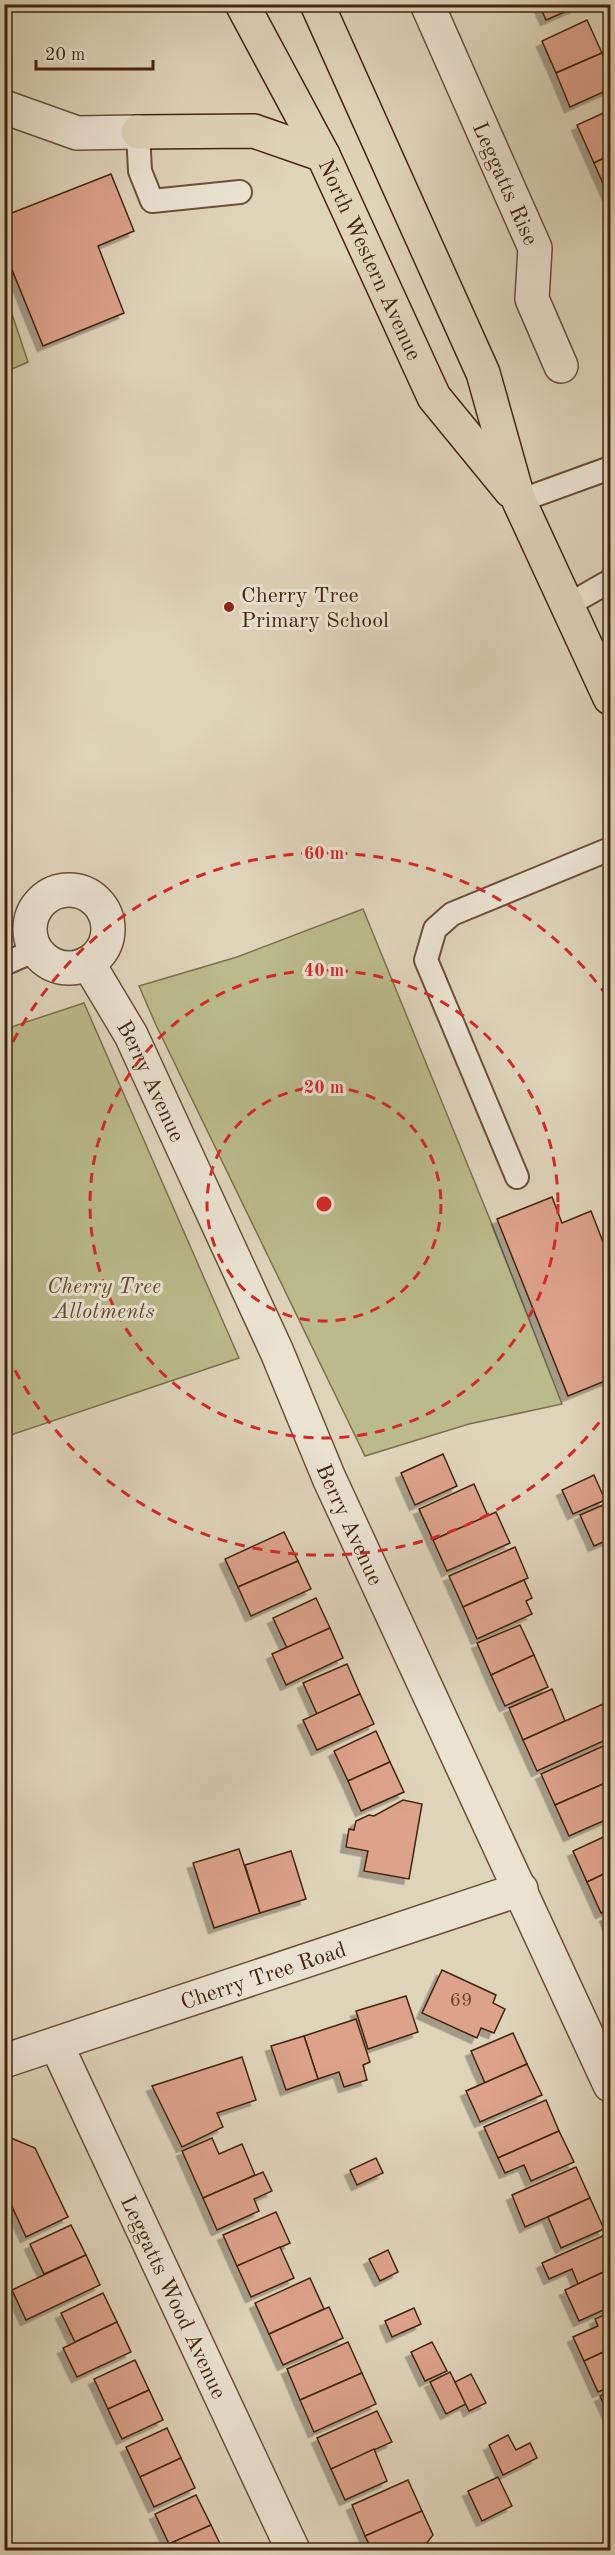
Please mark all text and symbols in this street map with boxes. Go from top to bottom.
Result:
scale bar [36,33,153,71]
text: 20 m [45,46,85,64]
street label: Leggatts Rise [468,119,541,249]
street label: North Western Avenue [313,156,425,364]
place label: Cherry Tree Primary School [241,585,389,632]
marker: Cherry Tree Primary School [222,600,236,614]
text: 60 m [304,845,344,863]
text: 40 m [304,962,344,980]
street label: Berry Avenue [112,1017,188,1146]
text: 20 m [304,1079,344,1097]
centre of rings [314,1194,334,1214]
park label: Cherry Tree Allotments [47,1276,161,1323]
street label: Berry Avenue [311,1461,386,1589]
street label: Cherry Tree Road [178,1939,349,2014]
house number: 69 [449,1991,473,2011]
street label: Leggatts Wood Avenue [116,2193,229,2402]

